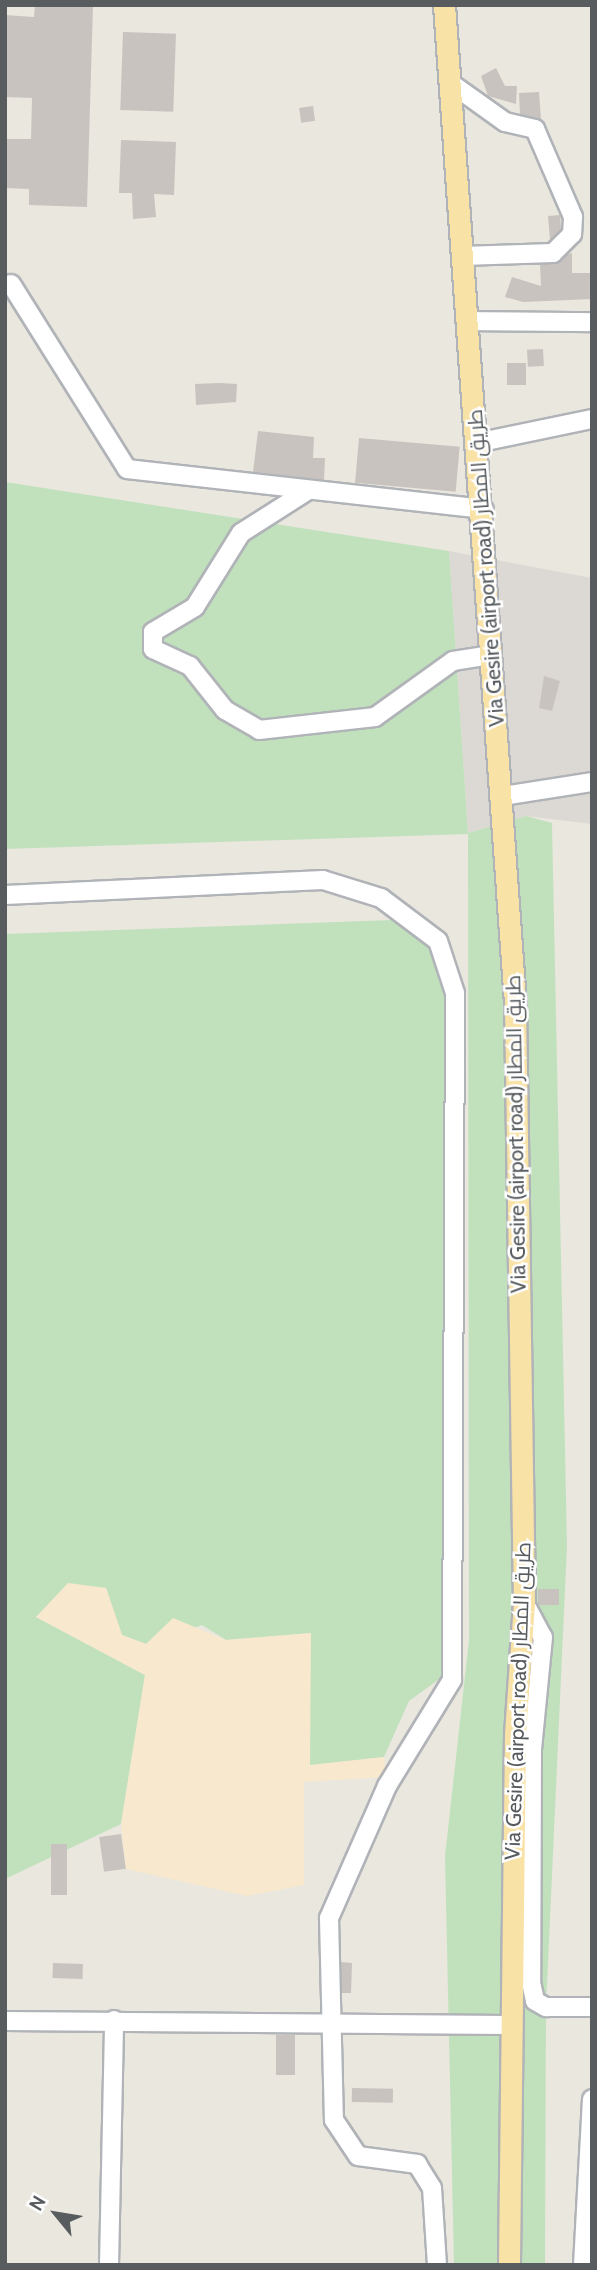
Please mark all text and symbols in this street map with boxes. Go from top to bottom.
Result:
street label: Via Gesire (airport road) طريق المطار [462,408,510,728]
street label: Via Gesire (airport road) طريق المطار [501,975,531,1293]
street label: Via Gesire (airport road) طريق المطار [500,1541,536,1861]
north arrow [21,2179,91,2249]
text: N [24,2192,51,2215]

